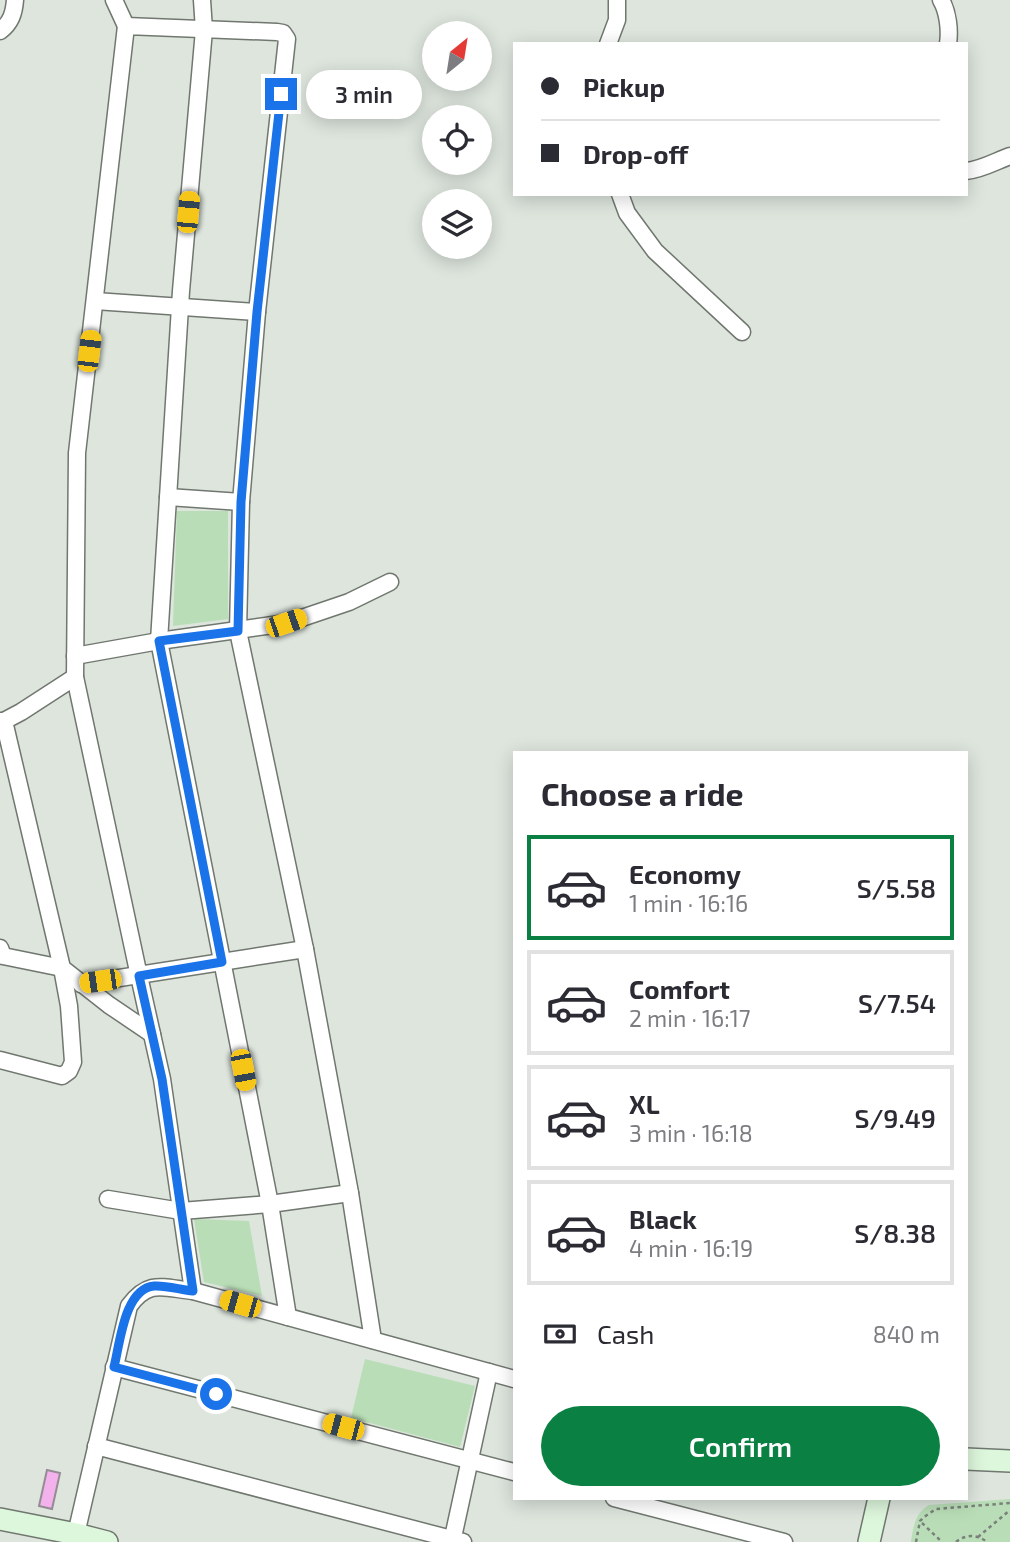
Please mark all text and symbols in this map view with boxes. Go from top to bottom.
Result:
north arrow [422,21,492,91]
map controls [422,21,492,259]
callout: 3 min [306,70,421,119]
text: Pickup [583,71,665,102]
route end [265,78,297,110]
text: 3 min [335,80,393,108]
button: locate [422,105,492,175]
text: Drop-off [583,138,688,169]
button: layers [422,189,492,259]
car [176,190,201,234]
car [77,329,102,373]
car [263,606,310,640]
text: Choose a ride [541,774,744,812]
icon: car [545,856,608,919]
text: Economy [629,858,741,889]
text: S/5.58 [857,872,936,903]
text: 1 min · 16:16 [629,889,748,917]
car [78,968,123,994]
icon: car [545,971,608,1034]
text: Comfort [629,973,730,1004]
text: S/7.54 [858,987,936,1018]
text: 2 min · 16:17 [629,1004,751,1032]
car [229,1047,258,1093]
icon: car [545,1086,608,1149]
text: XL [629,1088,660,1119]
text: S/9.49 [855,1102,936,1133]
text: 3 min · 16:18 [629,1119,753,1147]
icon: car [545,1201,608,1264]
text: Black [629,1203,697,1234]
text: S/8.38 [854,1217,936,1248]
text: 4 min · 16:19 [629,1234,753,1262]
car [217,1288,264,1320]
icon: cash [541,1315,579,1353]
text: Cash [597,1318,654,1349]
text: 840 m [873,1320,940,1348]
route start [200,1378,232,1410]
button: Confirm [541,1406,940,1486]
car [320,1411,367,1443]

